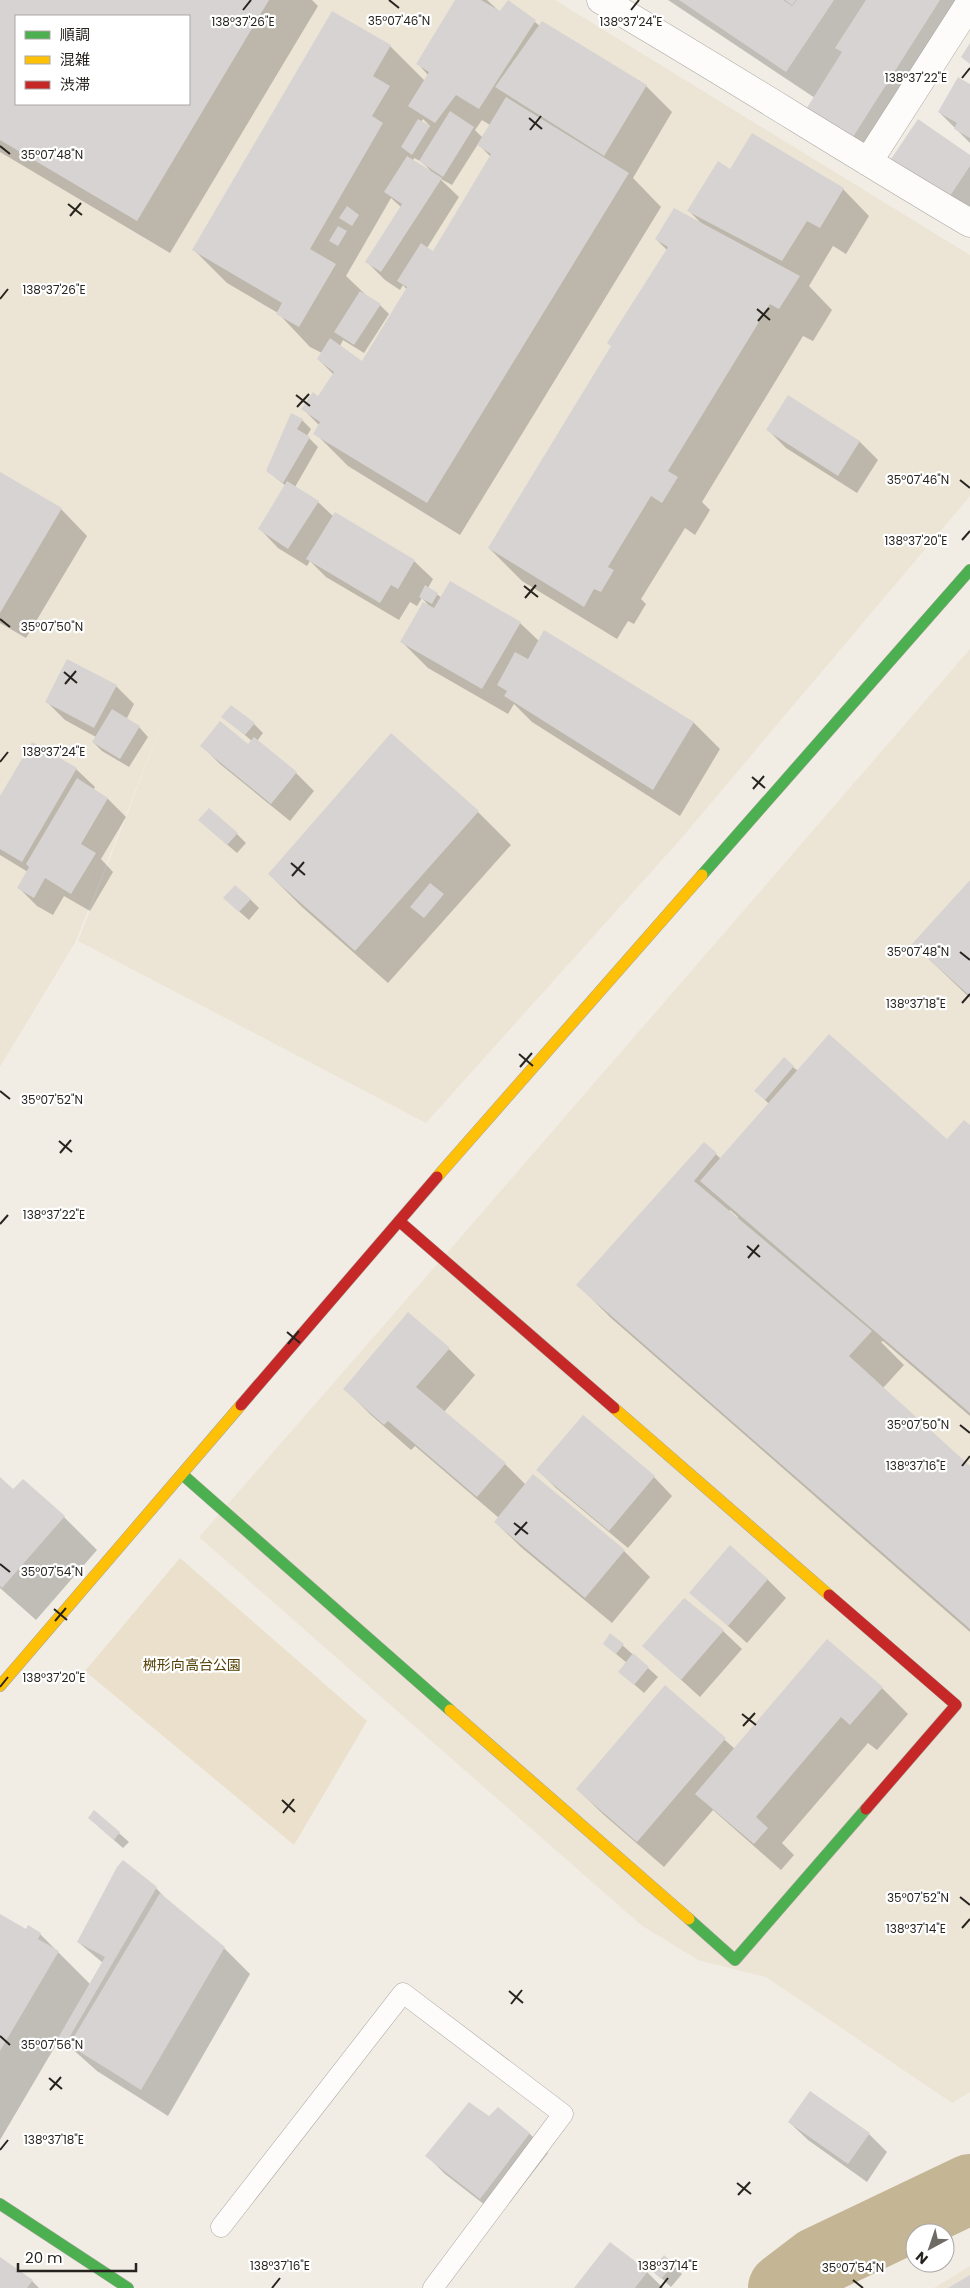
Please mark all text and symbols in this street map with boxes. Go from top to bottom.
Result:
text: 35°07'46"N [368,12,430,29]
text: 138°37'26"E [211,13,275,30]
text: 138°37'24"E [599,13,663,30]
legend [15,15,190,105]
text: 順調 [60,24,90,45]
text: 混雑 [60,49,90,70]
text: 138°37'22"E [885,69,947,86]
text: 渋滞 [60,74,90,95]
text: 35°07'48"N [21,146,83,163]
text: 138°37'26"E [22,281,86,298]
text: 35°07'46"N [887,471,949,488]
text: 138°37'20"E [884,532,948,549]
text: 35°07'50"N [21,618,83,635]
text: 138°37'24"E [22,743,86,760]
text: 35°07'48"N [887,943,949,960]
text: 138°37'18"E [886,995,946,1012]
text: 35°07'52"N [21,1091,83,1108]
text: 138°37'22"E [23,1206,85,1223]
text: 35°07'50"N [887,1416,949,1433]
text: 138°37'16"E [886,1457,946,1474]
text: 35°07'54"N [21,1563,83,1580]
park label: 桝形向高台公園 [143,1655,241,1675]
text: 138°37'20"E [22,1669,86,1686]
text: 35°07'52"N [887,1889,949,1906]
text: 138°37'14"E [886,1920,946,1937]
text: 35°07'56"N [21,2036,83,2053]
text: 138°37'18"E [24,2131,84,2148]
north arrow [905,2223,955,2273]
scale bar [18,2240,135,2272]
text: 20 m [25,2247,63,2268]
text: N [911,2247,932,2269]
text: 138°37'16"E [250,2257,310,2274]
text: 138°37'14"E [638,2257,698,2274]
text: 35°07'54"N [822,2259,884,2276]

